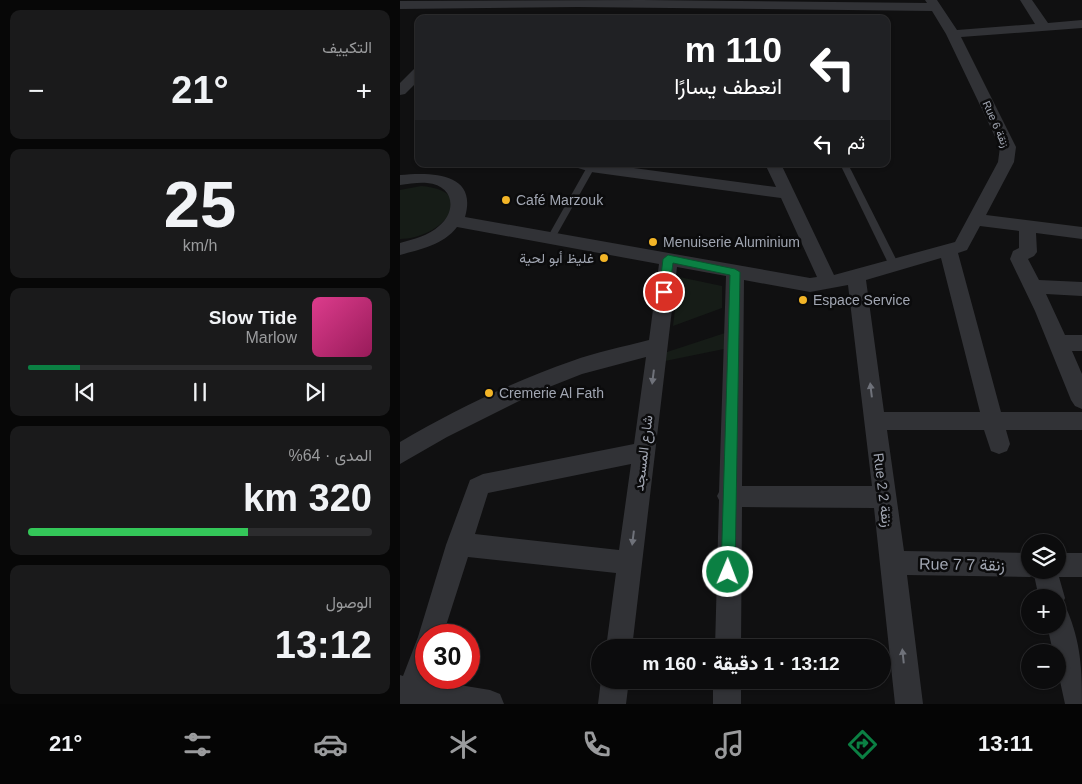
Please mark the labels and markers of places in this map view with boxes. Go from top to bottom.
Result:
place label: Café Marzouk [516,192,604,208]
marker: Café Marzouk [500,194,512,206]
place label: Menuiserie Aluminium [663,234,800,250]
marker: Menuiserie Aluminium [647,236,659,248]
place label: غليظ أبو لحية [519,250,594,267]
marker: غليظ أبو لحية [598,252,610,264]
pin [643,271,685,313]
place label: Espace Service [813,292,910,308]
marker: Espace Service [797,294,809,306]
place label: Cremerie Al Fath [499,385,604,401]
marker: Cremerie Al Fath [483,387,495,399]

